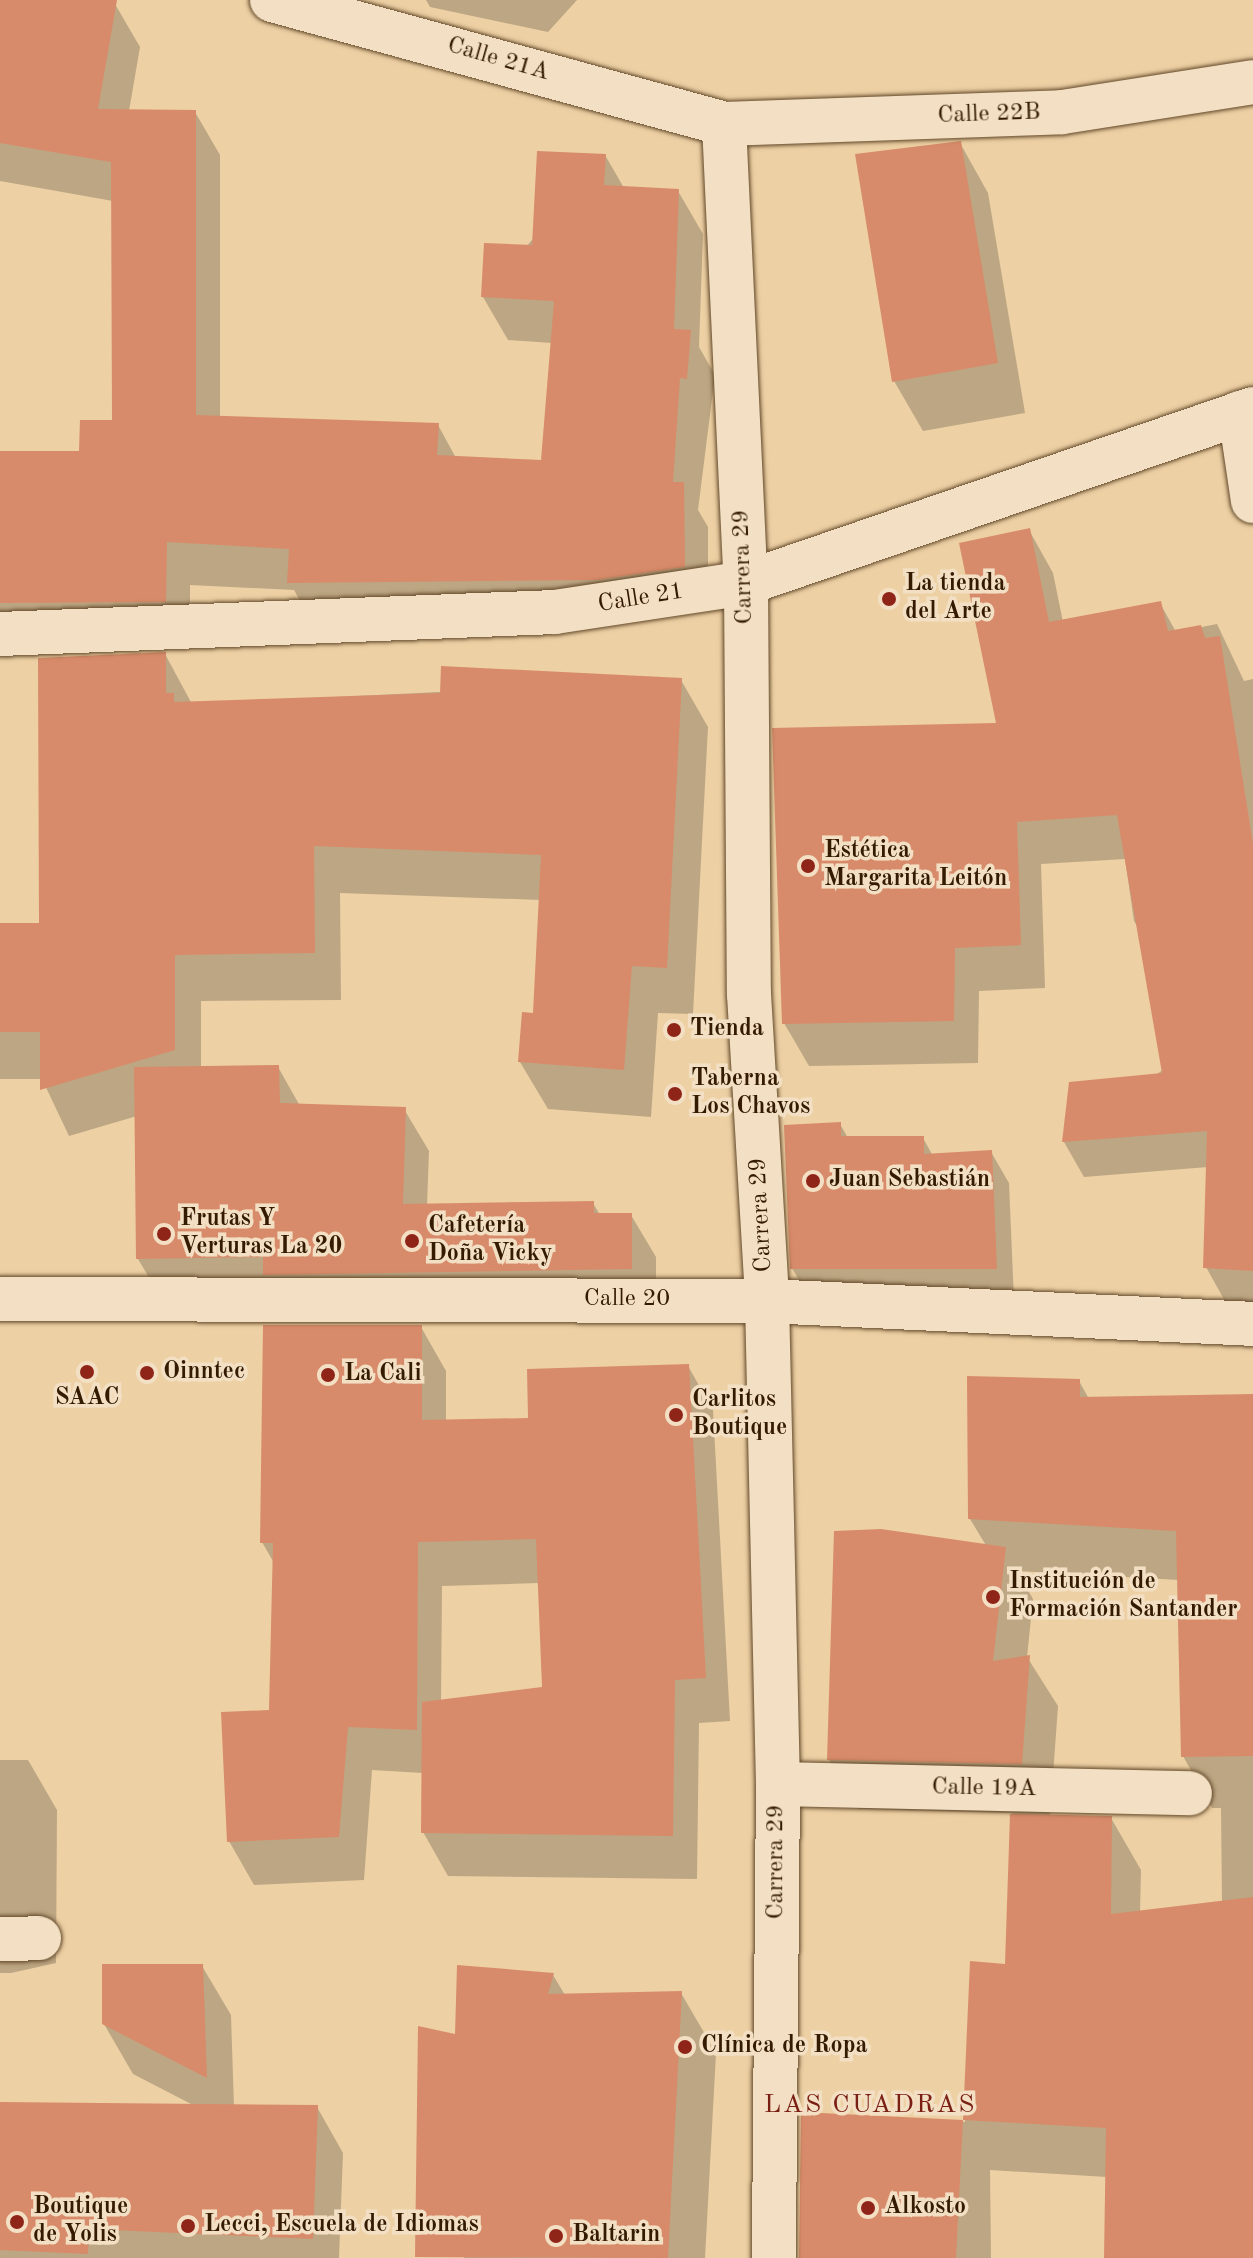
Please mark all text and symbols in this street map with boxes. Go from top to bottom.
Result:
street label: Calle 21A [444,32,552,88]
street label: Calle 22B [937,99,1041,131]
street label: Carrera 29 [728,509,760,625]
place label: La tienda del Arte [905,571,1006,627]
street label: Calle 21 [596,578,686,620]
marker: La tienda del Arte [880,590,898,608]
place label: Estética Margarita Leitón [824,838,1007,894]
marker: Estética Margarita Leitón [799,857,817,875]
place label: Tienda [690,1016,764,1044]
marker: Tienda [665,1021,683,1039]
place label: Taberna Los Chavos [691,1066,810,1122]
marker: Taberna Los Chavos [666,1085,684,1103]
street label: Carrera 29 [745,1157,779,1273]
place label: Juan Sebastián [829,1167,990,1195]
marker: Juan Sebastián [804,1172,822,1190]
place label: Frutas Y Verturas La 20 [180,1206,342,1262]
place label: Cafetería Doña Vicky [428,1213,553,1269]
marker: Frutas Y Verturas La 20 [155,1225,173,1243]
marker: Cafetería Doña Vicky [403,1232,421,1250]
street label: Calle 20 [584,1286,670,1314]
place label: Oinntec [163,1359,245,1387]
place label: La Cali [344,1361,422,1389]
marker: SAAC [78,1363,96,1381]
marker: Oinntec [138,1364,156,1382]
marker: La Cali [319,1366,337,1384]
place label: SAAC [55,1385,119,1413]
place label: Carlitos Boutique [692,1387,787,1443]
marker: Carlitos Boutique [667,1406,685,1424]
place label: Institución de Formación Santander [1009,1569,1238,1625]
marker: Institución de Formación Santander [984,1588,1002,1606]
street label: Calle 19A [931,1774,1037,1804]
street label: Carrera 29 [763,1805,791,1919]
place label: Clínica de Ropa [701,2033,868,2061]
marker: Clínica de Ropa [676,2038,694,2056]
district label: LAS CUADRAS [764,2090,976,2122]
place label: Boutique de Yolis [33,2194,128,2250]
place label: Alkosto [884,2194,966,2222]
marker: Alkosto [859,2199,877,2217]
place label: Lecci, Escuela de Idiomas [204,2212,479,2240]
marker: Boutique de Yolis [8,2213,26,2231]
marker: Lecci, Escuela de Idiomas [179,2217,197,2235]
place label: Baltarin [572,2222,660,2250]
marker: Baltarin [547,2227,565,2245]

